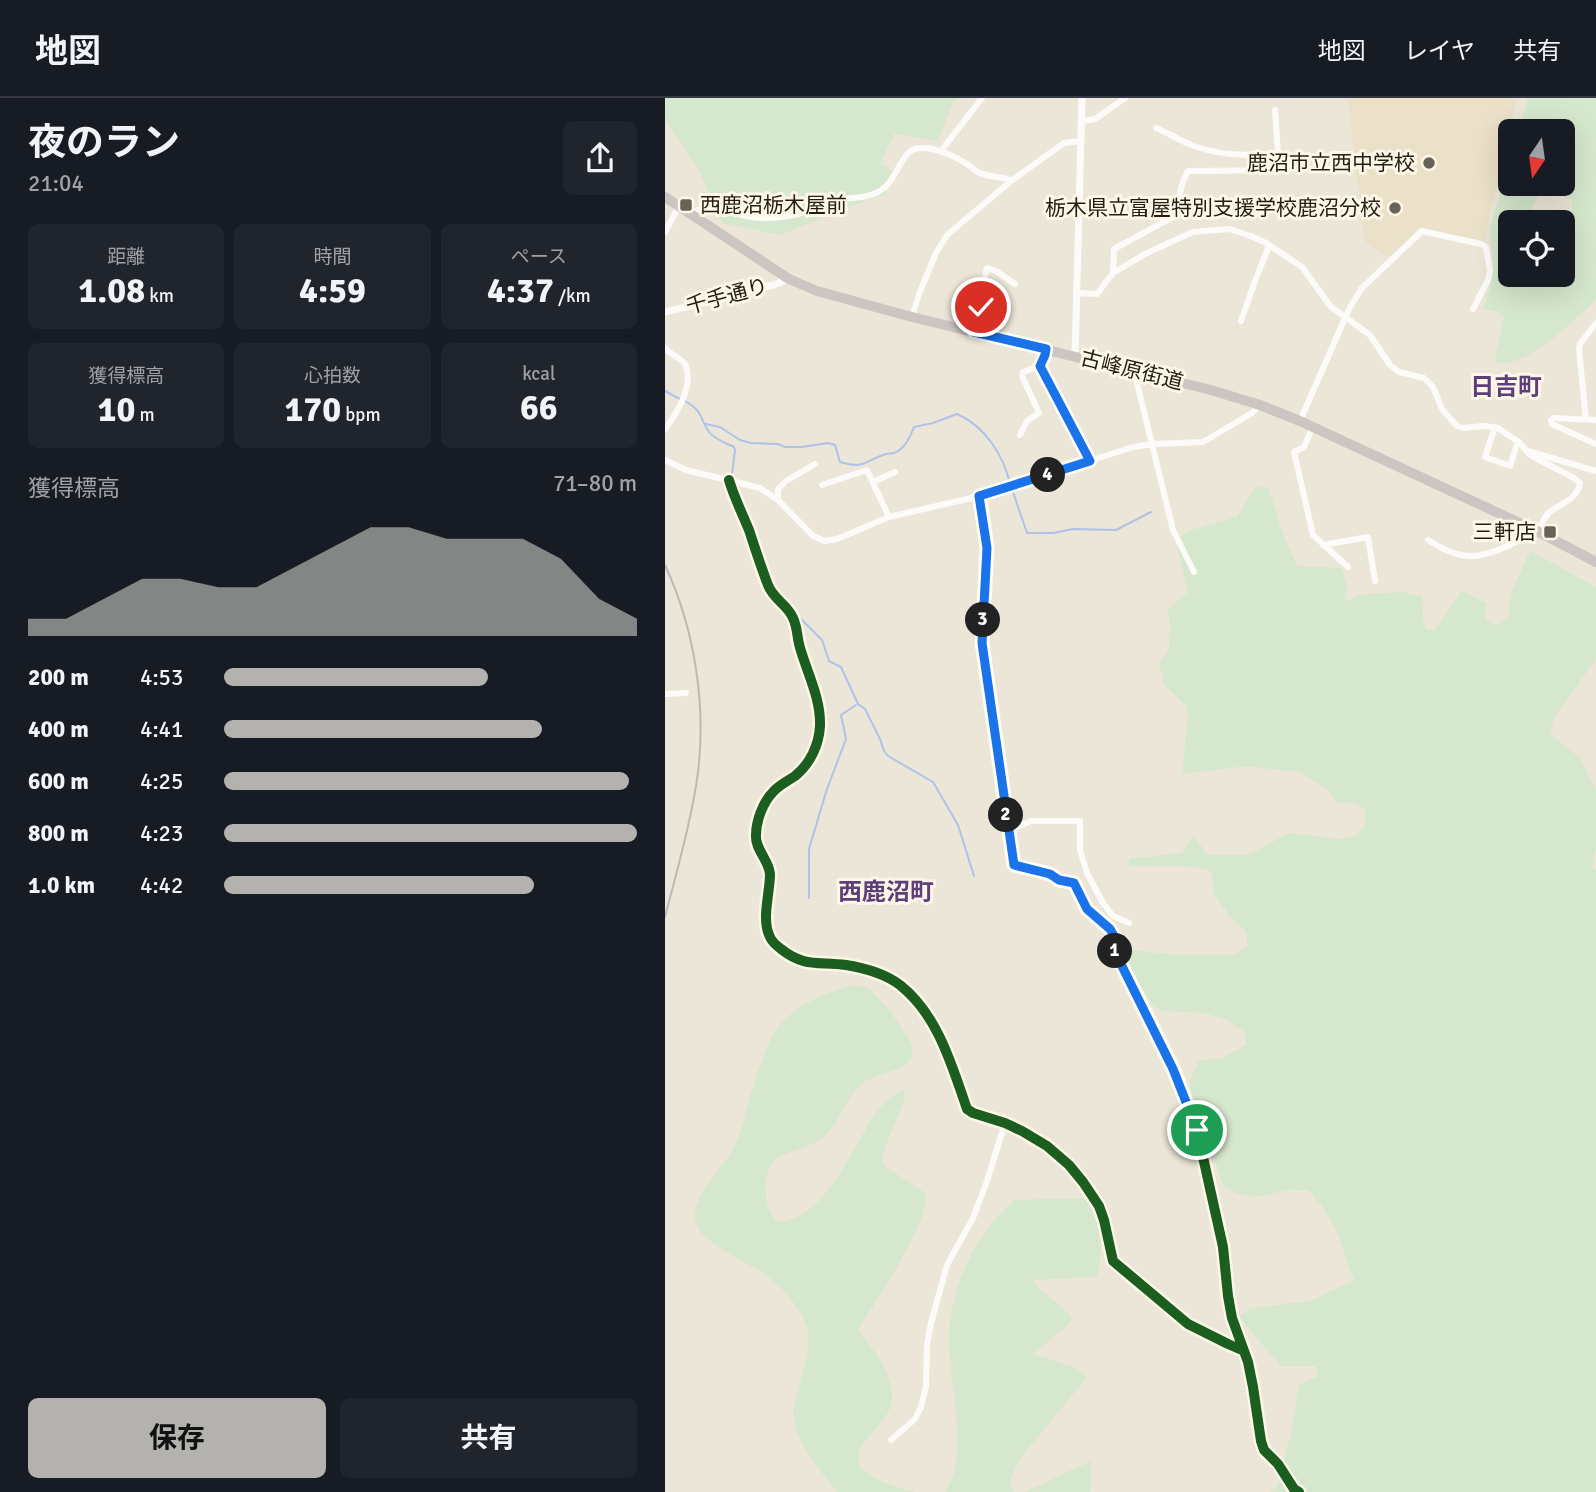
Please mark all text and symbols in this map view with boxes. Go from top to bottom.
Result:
text: 地図 [35,31,101,72]
text: 地図 [1318,36,1366,66]
text: レイヤ [1404,36,1475,66]
text: 共有 [1513,36,1561,66]
text: 夜のラン [28,119,180,166]
north arrow [1498,119,1575,196]
map controls [1498,119,1575,287]
button: share [563,121,637,195]
place label: 鹿沼市立西中学校 [1247,150,1415,176]
marker: 鹿沼市立西中学校 [1421,155,1437,171]
text: 21:04 [28,169,84,198]
place label: 西鹿沼栃木屋前 [700,192,847,218]
place label: 栃木県立富屋特別支援学校鹿沼分校 [1045,195,1381,221]
marker: 西鹿沼栃木屋前 [678,197,694,213]
marker: 栃木県立富屋特別支援学校鹿沼分校 [1387,200,1403,216]
button: locate [1498,210,1575,287]
text: 距離 [107,245,145,269]
text: 時間 [313,245,352,269]
text: ペース [511,245,567,269]
text: 1.08 [78,269,145,312]
text: 4:59 [299,269,366,312]
text: 4:37 [487,269,554,312]
street label: 千手通り [683,273,771,319]
pin [951,277,1011,337]
text: km [145,284,174,308]
text: /km [554,284,591,308]
icon: check [962,288,1000,326]
street label: 古峰原街道 [1078,345,1186,395]
text: kcal [522,362,555,386]
text: 獲得標高 [88,364,164,388]
text: 心拍数 [304,364,361,388]
district label: 日吉町 [1470,372,1542,402]
text: 66 [520,386,558,429]
text: 10 [98,388,135,431]
text: 170 [284,388,341,431]
text: m [135,403,155,427]
text: bpm [341,403,381,427]
pin: 4 [1031,458,1065,492]
text: 4 [1042,462,1053,486]
text: 71–80 m [553,469,637,498]
text: 獲得標高 [28,474,120,503]
place label: 三軒店 [1473,519,1536,545]
marker: 三軒店 [1542,524,1558,540]
pin: 3 [965,602,1001,638]
text: 3 [977,607,988,631]
text: 200 m [28,663,89,692]
text: 4:53 [140,663,183,692]
text: 400 m [28,715,89,744]
text: 4:41 [140,715,183,744]
text: 600 m [28,767,89,796]
text: 4:25 [140,767,183,796]
pin: 2 [989,798,1023,832]
text: 2 [1000,802,1011,826]
text: 800 m [28,819,89,848]
text: 4:23 [140,819,183,848]
text: 1.0 km [28,871,95,900]
text: 4:42 [140,871,183,900]
district label: 西鹿沼町 [838,877,934,907]
pin: 1 [1098,934,1133,968]
text: 1 [1109,938,1120,962]
pin [1167,1100,1227,1160]
icon: arrive [1178,1111,1216,1149]
button: 保存 [28,1398,326,1478]
button: 共有 [340,1398,637,1478]

